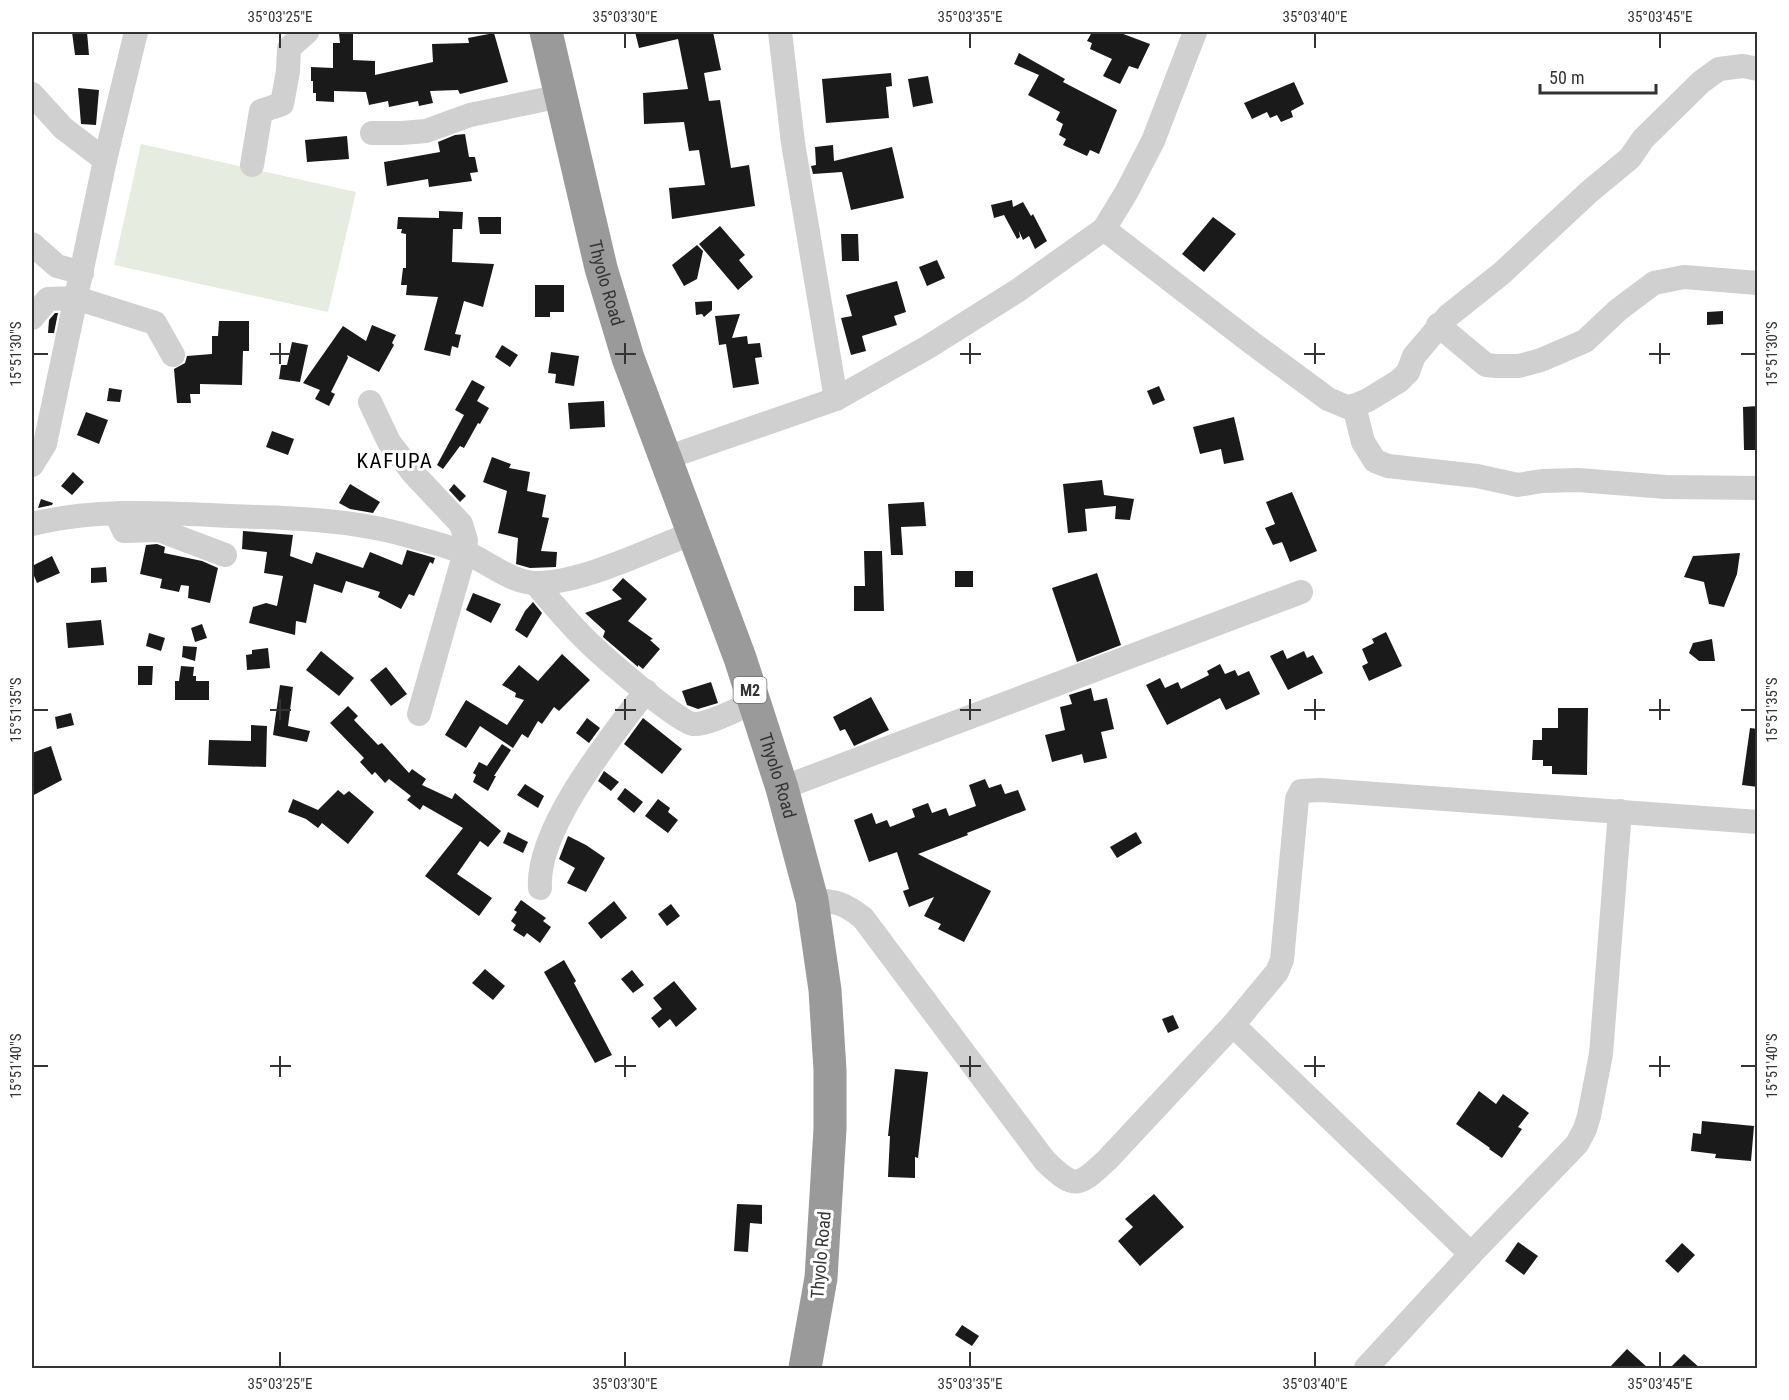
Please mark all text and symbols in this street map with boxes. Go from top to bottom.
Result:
text: 35°03'25"E [248,8,312,26]
text: 35°03'30"E [593,8,657,26]
text: 35°03'35"E [938,8,1002,26]
text: 35°03'40"E [1283,8,1347,26]
text: 35°03'45"E [1628,8,1692,26]
scale bar [1540,57,1656,95]
text: 50 m [1549,67,1584,88]
street label: Thyolo Road [585,238,629,328]
text: 15°51'30"S [7,321,25,387]
text: 15°51'30"S [1763,321,1781,387]
district label: KAFUPA [357,449,433,473]
text: 15°51'35"S [7,677,25,743]
road number: M2 [734,677,766,703]
text: 15°51'35"S [1763,677,1781,743]
street label: Thyolo Road [755,730,801,820]
text: 15°51'40"S [7,1033,25,1099]
text: 15°51'40"S [1763,1033,1781,1099]
street label: Thyolo Road [806,1210,835,1300]
text: 35°03'25"E [248,1375,312,1393]
text: 35°03'30"E [593,1375,657,1393]
text: 35°03'35"E [938,1375,1002,1393]
text: 35°03'40"E [1283,1375,1347,1393]
text: 35°03'45"E [1628,1375,1692,1393]

